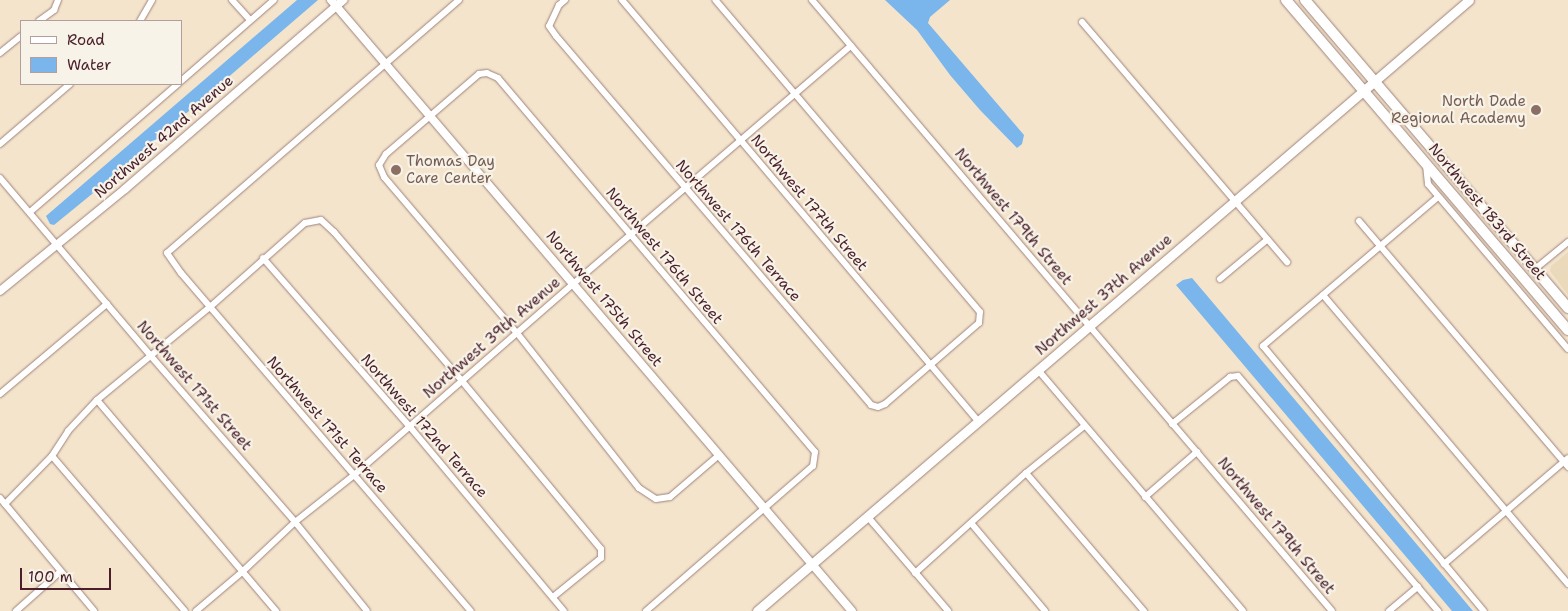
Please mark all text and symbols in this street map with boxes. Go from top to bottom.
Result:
legend [20,20,182,85]
text: Road [67,30,105,50]
text: Water [67,55,111,75]
street label: Northwest 42nd Avenue [91,72,237,202]
place label: North Dade Regional Academy [1391,92,1526,127]
marker: North Dade Regional Academy [1530,104,1542,116]
street label: Northwest 177th Street [747,131,871,275]
street label: Northwest 183rd Street [1424,140,1550,284]
street label: Northwest 179th Street [951,145,1075,289]
place label: Thomas Day Care Center [406,152,495,187]
street label: Northwest 176th Terrace [672,156,804,306]
marker: Thomas Day Care Center [390,164,402,176]
street label: Northwest 176th Street [602,184,726,328]
street label: Northwest 175th Street [542,227,666,371]
street label: Northwest 37th Avenue [1032,231,1176,359]
street label: Northwest 39th Avenue [420,274,564,402]
street label: Northwest 171st Street [133,317,255,455]
street label: Northwest 172nd Terrace [357,351,491,501]
street label: Northwest 171st Terrace [263,353,391,497]
street label: Northwest 179th Street [1214,454,1338,598]
scale bar [22,558,114,590]
text: 100 m [28,567,73,587]

